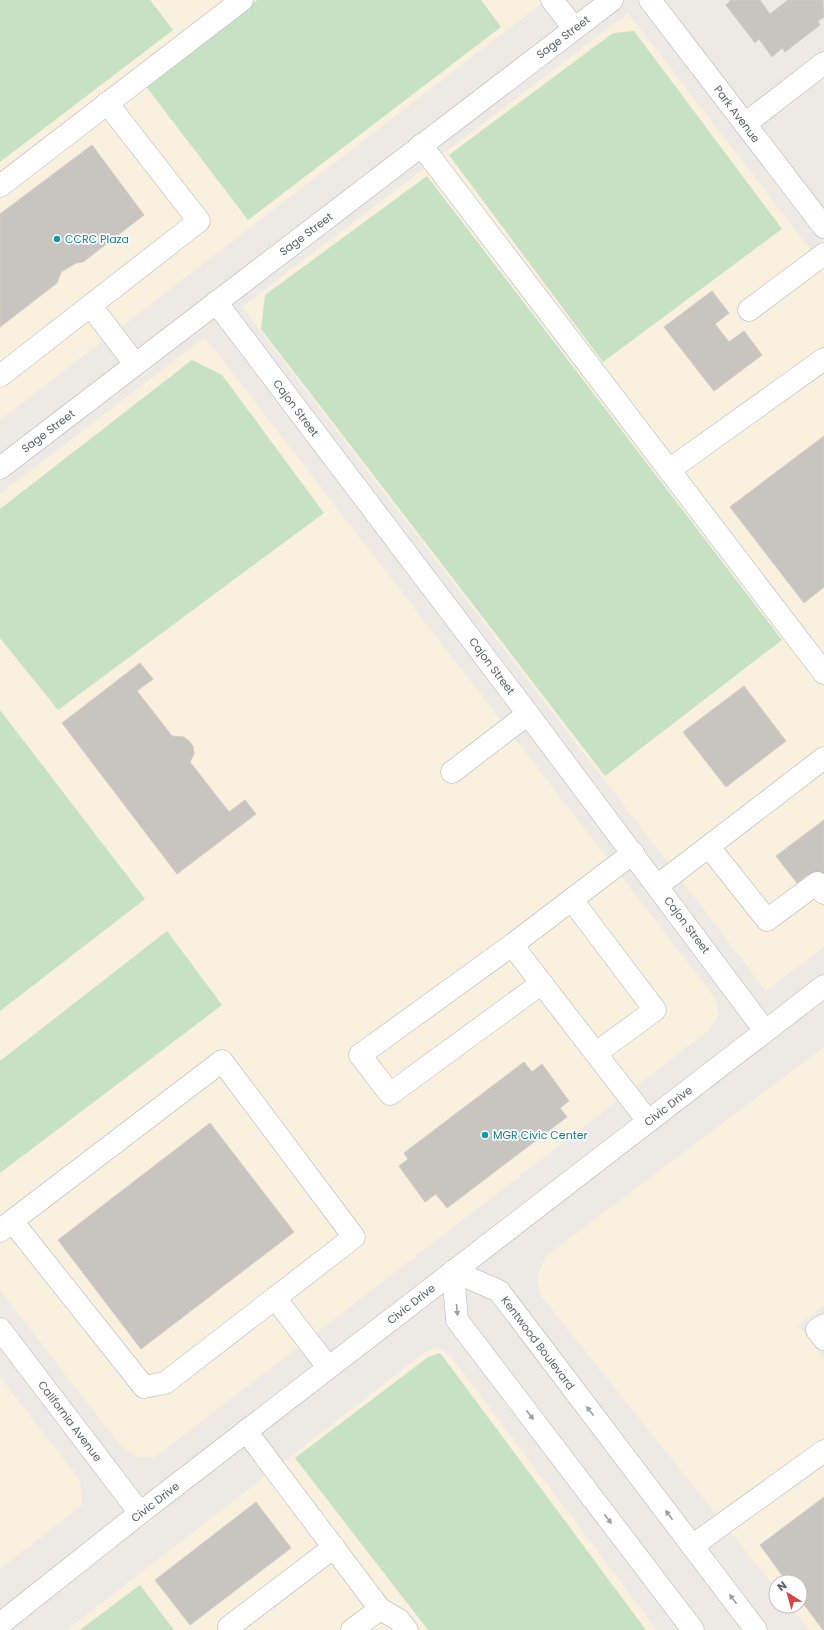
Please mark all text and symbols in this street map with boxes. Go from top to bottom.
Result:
street label: Sage Street [533,12,593,62]
street label: Park Avenue [710,82,764,146]
street label: Sage Street [276,209,336,259]
place label: CCRC Plaza [65,231,129,247]
marker: CCRC Plaza [52,234,62,244]
street label: Cajon Street [269,376,323,440]
street label: Sage Street [18,406,78,456]
street label: Cajon Street [465,634,519,698]
street label: Cajon Street [660,893,714,957]
street label: Civic Drive [641,1082,696,1130]
place label: MGR Civic Center [493,1127,588,1143]
marker: MGR Civic Center [480,1130,490,1140]
street label: Civic Drive [384,1280,439,1328]
street label: Kentwood Boulevard [497,1293,579,1393]
one-way arrow [453,1304,460,1316]
street label: California Avenue [34,1377,106,1465]
one-way arrow [586,1406,594,1417]
one-way arrow [526,1410,534,1421]
street label: Civic Drive [128,1478,183,1526]
one-way arrow [665,1510,673,1520]
one-way arrow [604,1514,612,1525]
north arrow [768,1574,808,1614]
text: N [774,1577,790,1595]
one-way arrow [729,1594,737,1604]

